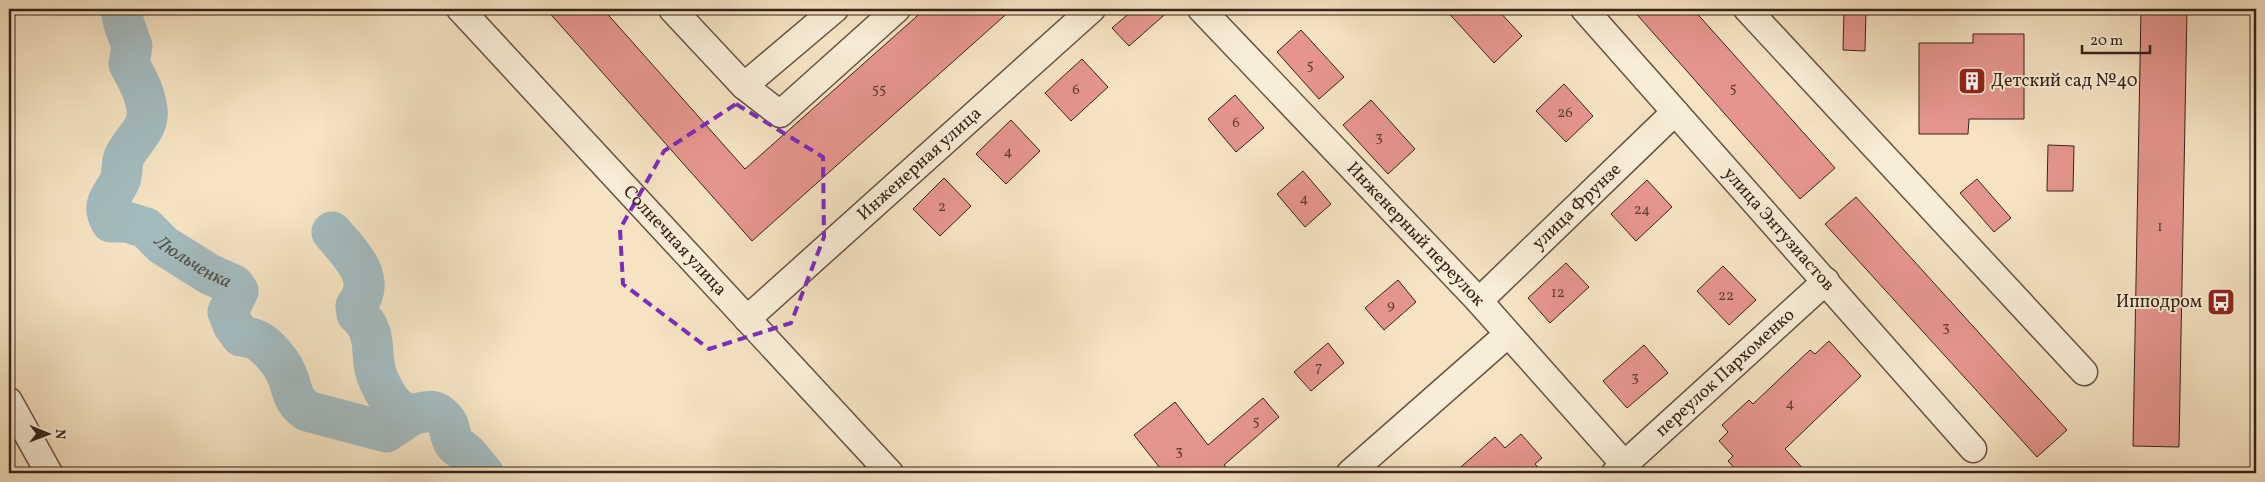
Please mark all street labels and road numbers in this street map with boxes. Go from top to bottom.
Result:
street label: Инженерная улица [852,101,987,227]
street label: Инженерный переулок [1340,156,1491,312]
street label: улица Фрунзе [1527,158,1627,256]
street label: улица Энтузиастов [1717,162,1840,297]
street label: Солнечная улица [617,180,733,302]
street label: переулок Пархоменко [1650,303,1800,443]

